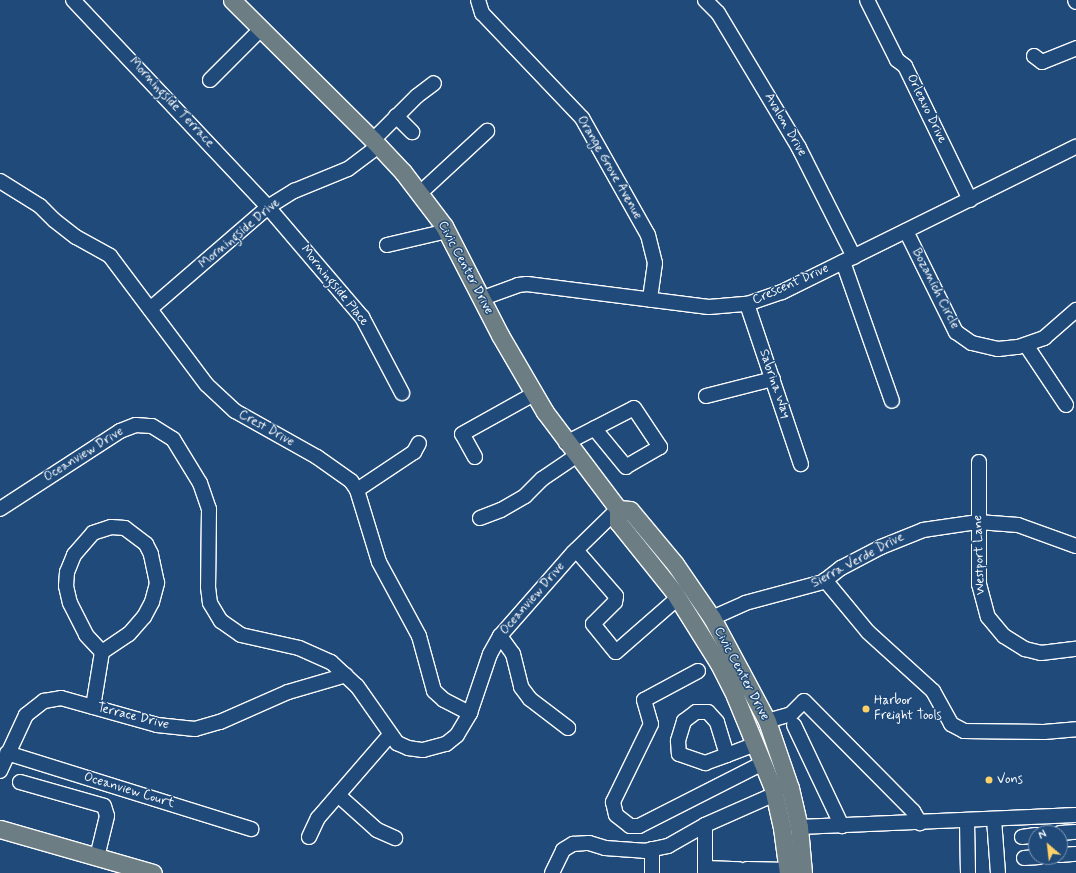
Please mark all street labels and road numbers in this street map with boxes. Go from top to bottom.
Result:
street label: Morningside Terrace [127,57,215,149]
street label: Orleavo Drive [903,72,949,146]
street label: Avalon Drive [761,90,809,160]
street label: Orange Grove Avenue [573,113,645,223]
street label: Morningside Drive [197,196,283,272]
street label: Civic Center Drive [434,219,496,317]
street label: Morningside Place [296,242,372,330]
street label: Bozanich Circle [908,246,962,332]
street label: Crescent Drive [750,261,832,309]
street label: Sabrina Way [755,347,793,421]
street label: Crest Drive [235,407,297,451]
street label: Oceanview Drive [42,424,126,486]
street label: Westport Lane [971,515,989,595]
street label: Sierra Verde Drive [809,530,907,592]
street label: Oceanview Drive [497,560,569,638]
street label: Civic Center Drive [710,625,772,723]
street label: Terrace Drive [96,701,170,733]
street label: Oceanview Court [82,770,176,812]

